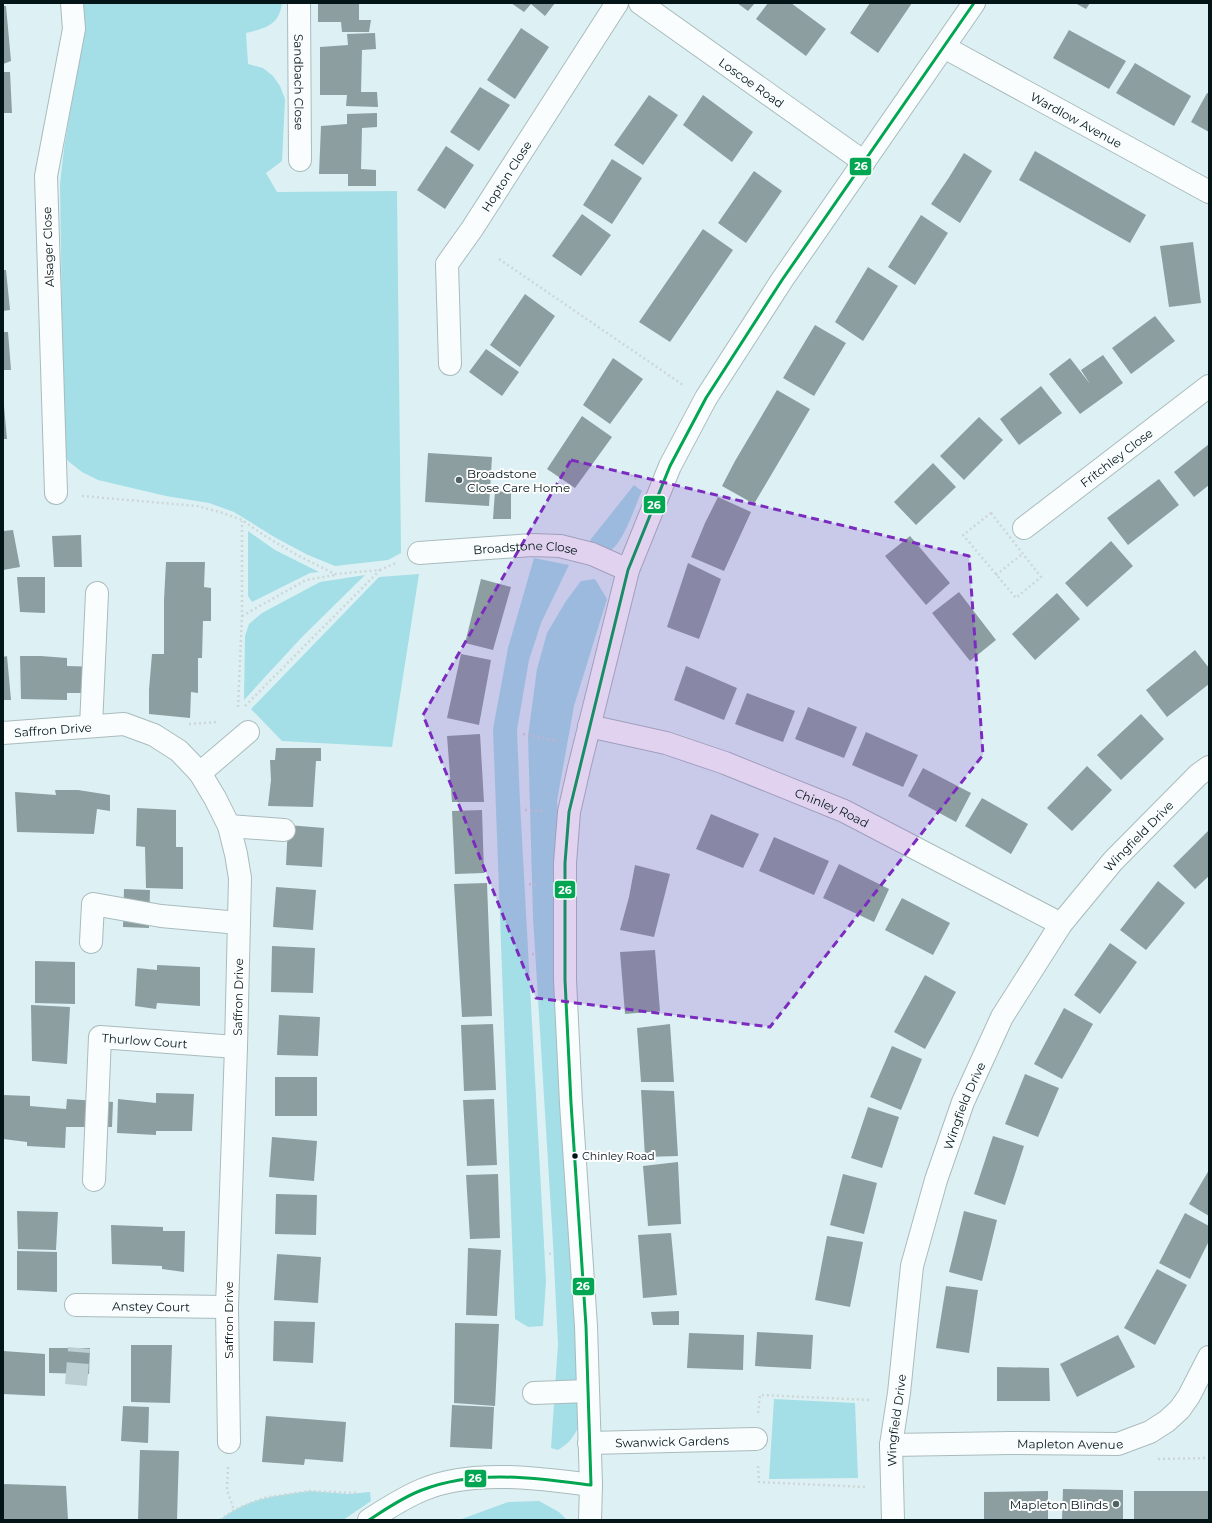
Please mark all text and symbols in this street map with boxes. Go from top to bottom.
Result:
street label: Sandbach Close [292,34,307,130]
street label: Loscoe Road [716,54,787,111]
street label: Wardlow Avenue [1028,88,1125,151]
street label: Hopton Close [478,138,534,214]
line badge: 26 [849,157,872,176]
text: 26 [854,159,868,173]
street label: Alsager Close [39,206,57,288]
street label: Fritchley Close [1077,425,1155,490]
place label: Broadstone Close Care Home [467,466,570,495]
marker: Broadstone Close Care Home [454,475,464,485]
line badge: 26 [643,495,666,514]
text: 26 [647,498,661,512]
street label: Broadstone Close [473,537,580,558]
street label: Saffron Drive [14,719,92,740]
street label: Chinley Road [793,785,872,830]
street label: Wingfield Drive [1100,797,1176,874]
line badge: 26 [554,880,576,899]
text: 26 [558,883,572,897]
street label: Saffron Drive [230,958,246,1036]
street label: Thurlow Court [101,1030,188,1051]
street label: Wingfield Drive [940,1059,988,1151]
place label: Chinley Road [582,1149,655,1163]
marker: Chinley Road [570,1151,580,1161]
line badge: 26 [572,1277,595,1296]
text: 26 [576,1279,590,1293]
street label: Saffron Drive [221,1281,236,1359]
street label: Anstey Court [112,1298,190,1314]
street label: Wingfield Drive [883,1373,908,1467]
street label: Swanwick Gardens [615,1432,729,1450]
street label: Mapleton Avenue [1017,1435,1125,1452]
line badge: 26 [464,1469,487,1488]
text: 26 [468,1471,482,1485]
place label: Mapleton Blinds [1010,1497,1108,1512]
marker: Mapleton Blinds [1111,1499,1121,1509]

